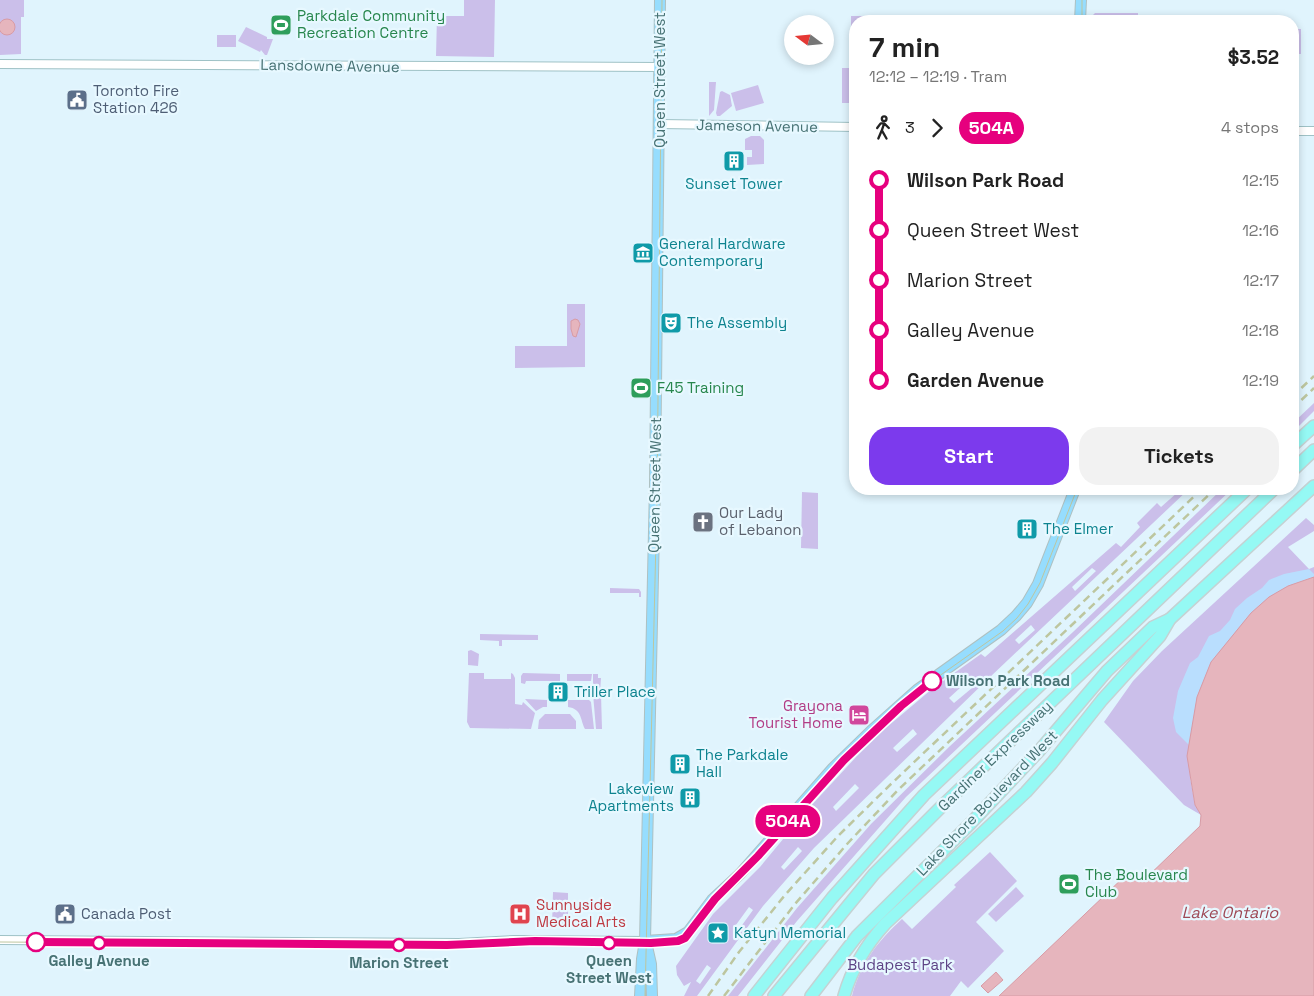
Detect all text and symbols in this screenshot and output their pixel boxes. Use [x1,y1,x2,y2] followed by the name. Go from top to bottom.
[297,6,445,42] place label: Parkdale Community Recreation Centre
[650,12,669,148] street label: Queen Street West
[269,13,293,37] sports icon: Parkdale Community Recreation Centre
[784,15,834,65] north arrow
[784,15,834,65] map controls
[869,29,940,65] text: 7 min
[1228,45,1279,70] text: $3.52
[260,55,400,76] street label: Lansdowne Avenue
[869,66,1007,87] text: 12:12 – 12:19 · Tram
[93,81,179,117] place label: Toronto Fire Station 426
[65,88,89,112] public building icon: Toronto Fire Station 426
[869,114,897,142] icon: walk
[923,114,951,142] icon: forward
[696,115,818,136] street label: Jameson Avenue
[969,116,1014,139] text: 504A
[905,117,915,138] text: 3
[1221,117,1279,138] text: 4 stops
[722,149,746,173] building icon: Sunset Tower
[907,168,1064,193] text: Wilson Park Road
[1242,170,1279,191] text: 12:15
[685,174,783,193] place label: Sunset Tower
[907,218,1079,243] text: Queen Street West
[1242,220,1279,241] text: 12:16
[659,234,786,270] place label: General Hardware Contemporary
[631,241,655,265] museum icon: General Hardware Contemporary
[907,268,1033,293] text: Marion Street
[1243,270,1279,291] text: 12:17
[659,311,683,335] theatre icon: The Assembly
[687,313,787,332] place label: The Assembly
[907,318,1034,343] text: Galley Avenue
[1242,320,1279,341] text: 12:18
[907,368,1044,393] text: Garden Avenue
[1242,370,1279,391] text: 12:19
[629,376,653,400] sports icon: F45 Training
[657,378,744,397] place label: F45 Training
[644,417,665,553] street label: Queen Street West
[869,427,1069,485] button: Start
[1079,427,1279,485] button: Tickets
[719,503,801,539] place label: Our Lady of Lebanon
[691,510,715,534] church icon: Our Lady of Lebanon
[1015,517,1039,541] building icon: The Elmer
[1043,519,1114,538] place label: The Elmer
[922,671,942,691] marker: Wilson Park Road
[946,671,1070,690] place label: Wilson Park Road
[546,680,570,704] building icon: Triller Place
[574,682,656,701] place label: Triller Place
[749,696,843,732] place label: Grayona Tourist Home
[934,696,1056,815] street label: Gardiner Expressway
[847,703,871,727] hotel icon: Grayona Tourist Home
[912,726,1061,879] street label: Lake Shore Boulevard West
[696,745,789,781] place label: The Parkdale Hall
[668,752,692,776] building icon: The Parkdale Hall
[588,779,674,815] place label: Lakeview Apartments
[678,786,702,810] building icon: Lakeview Apartments
[753,805,823,837] line badge: 504A
[765,809,811,832] text: 504A
[1085,865,1188,901] place label: The Boulevard Club
[1057,872,1081,896] sports icon: The Boulevard Club
[536,895,626,931] place label: Sunnyside Medical Arts
[53,902,77,926] public building icon: Canada Post
[508,902,532,926] hospital icon: Sunnyside Medical Arts
[1182,902,1279,923] water label: Lake Ontario
[81,904,172,923] place label: Canada Post
[706,921,730,945] place icon: Katyn Memorial
[734,923,846,942] place label: Katyn Memorial
[26,932,46,952] unlabelled marker
[92,936,106,950] marker: Galley Avenue
[602,936,616,950] marker: Queen Street West
[392,938,406,952] marker: Marion Street
[48,951,150,970] place label: Galley Avenue
[566,951,652,987] place label: Queen Street West
[349,953,449,972] place label: Marion Street
[847,955,953,974] park label: Budapest Park

